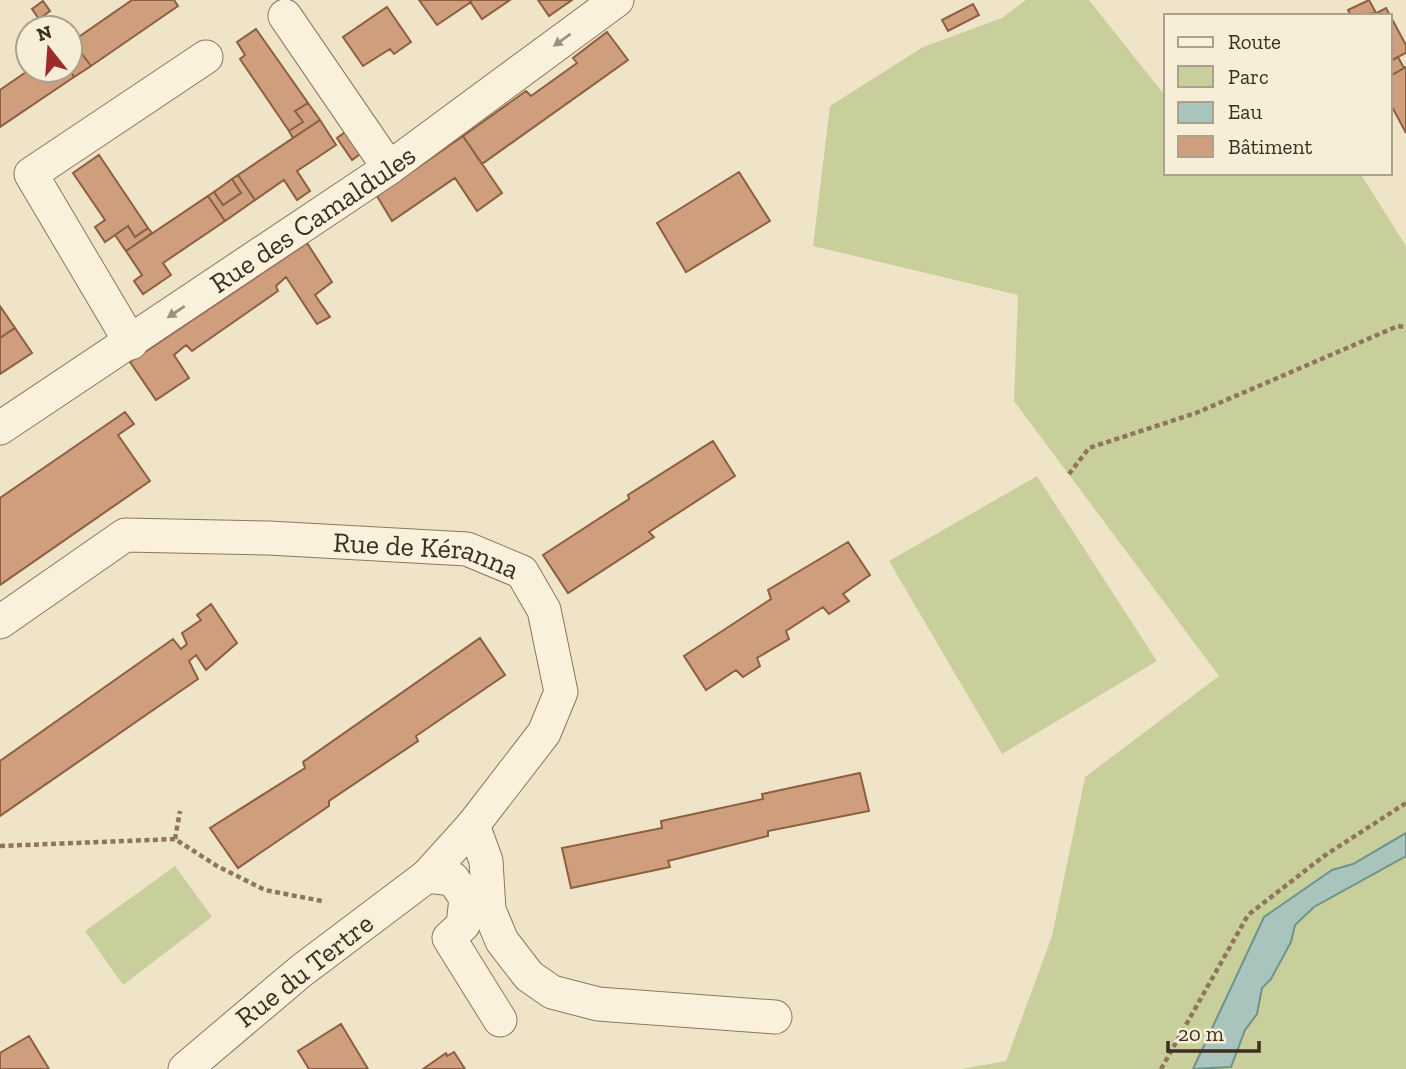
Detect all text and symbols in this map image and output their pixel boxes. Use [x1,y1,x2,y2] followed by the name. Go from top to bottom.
[14,14,84,84] north arrow
[1164,14,1392,175] legend
[34,20,54,46] text: N
[1228,29,1281,54] text: Route
[553,33,571,47] one-way arrow
[1228,64,1269,89] text: Parc
[1228,99,1262,124] text: Eau
[1228,134,1313,159] text: Bâtiment
[204,138,422,300] street label: Rue des Camaldules
[166,305,185,318] one-way arrow
[332,526,524,586] street label: Rue de Kéranna
[229,907,380,1034] street label: Rue du Tertre
[1168,1010,1259,1054] scale bar
[1178,1021,1224,1046] text: 20 m

